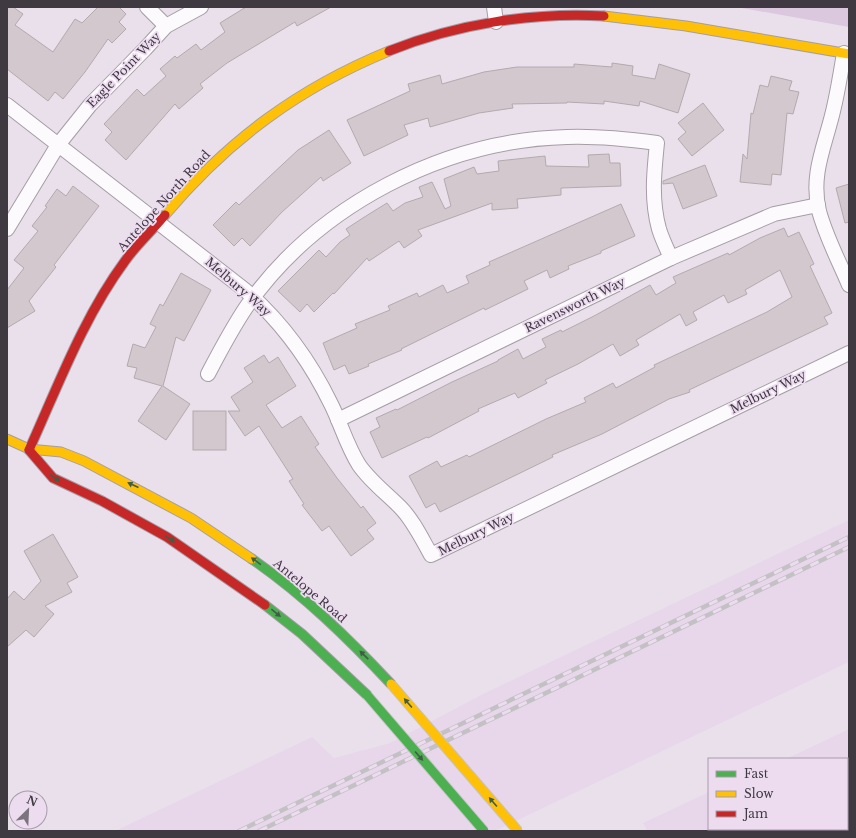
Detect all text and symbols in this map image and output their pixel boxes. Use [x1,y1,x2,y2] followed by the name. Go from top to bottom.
[84,28,164,111] street label: Eagle Point Way
[113,147,213,255] street label: Antelope North Road
[202,254,275,320] street label: Melbury Way
[522,274,628,335] street label: Ravensworth Way
[727,367,808,416] street label: Melbury Way
[50,474,61,482] one-way arrow
[128,482,139,488] one-way arrow
[435,509,516,558] street label: Melbury Way
[165,535,175,543] one-way arrow
[270,555,350,626] street label: Antelope Road
[250,557,261,565] one-way arrow
[271,609,282,618] one-way arrow
[359,650,369,660] one-way arrow
[403,698,412,708] one-way arrow
[415,751,424,761] one-way arrow
[708,758,848,830] legend
[744,766,769,781] text: Fast
[744,786,774,801] text: Slow
[8,790,48,830] north arrow
[24,792,40,810] text: N
[488,796,497,807] one-way arrow
[742,806,768,821] text: Jam

